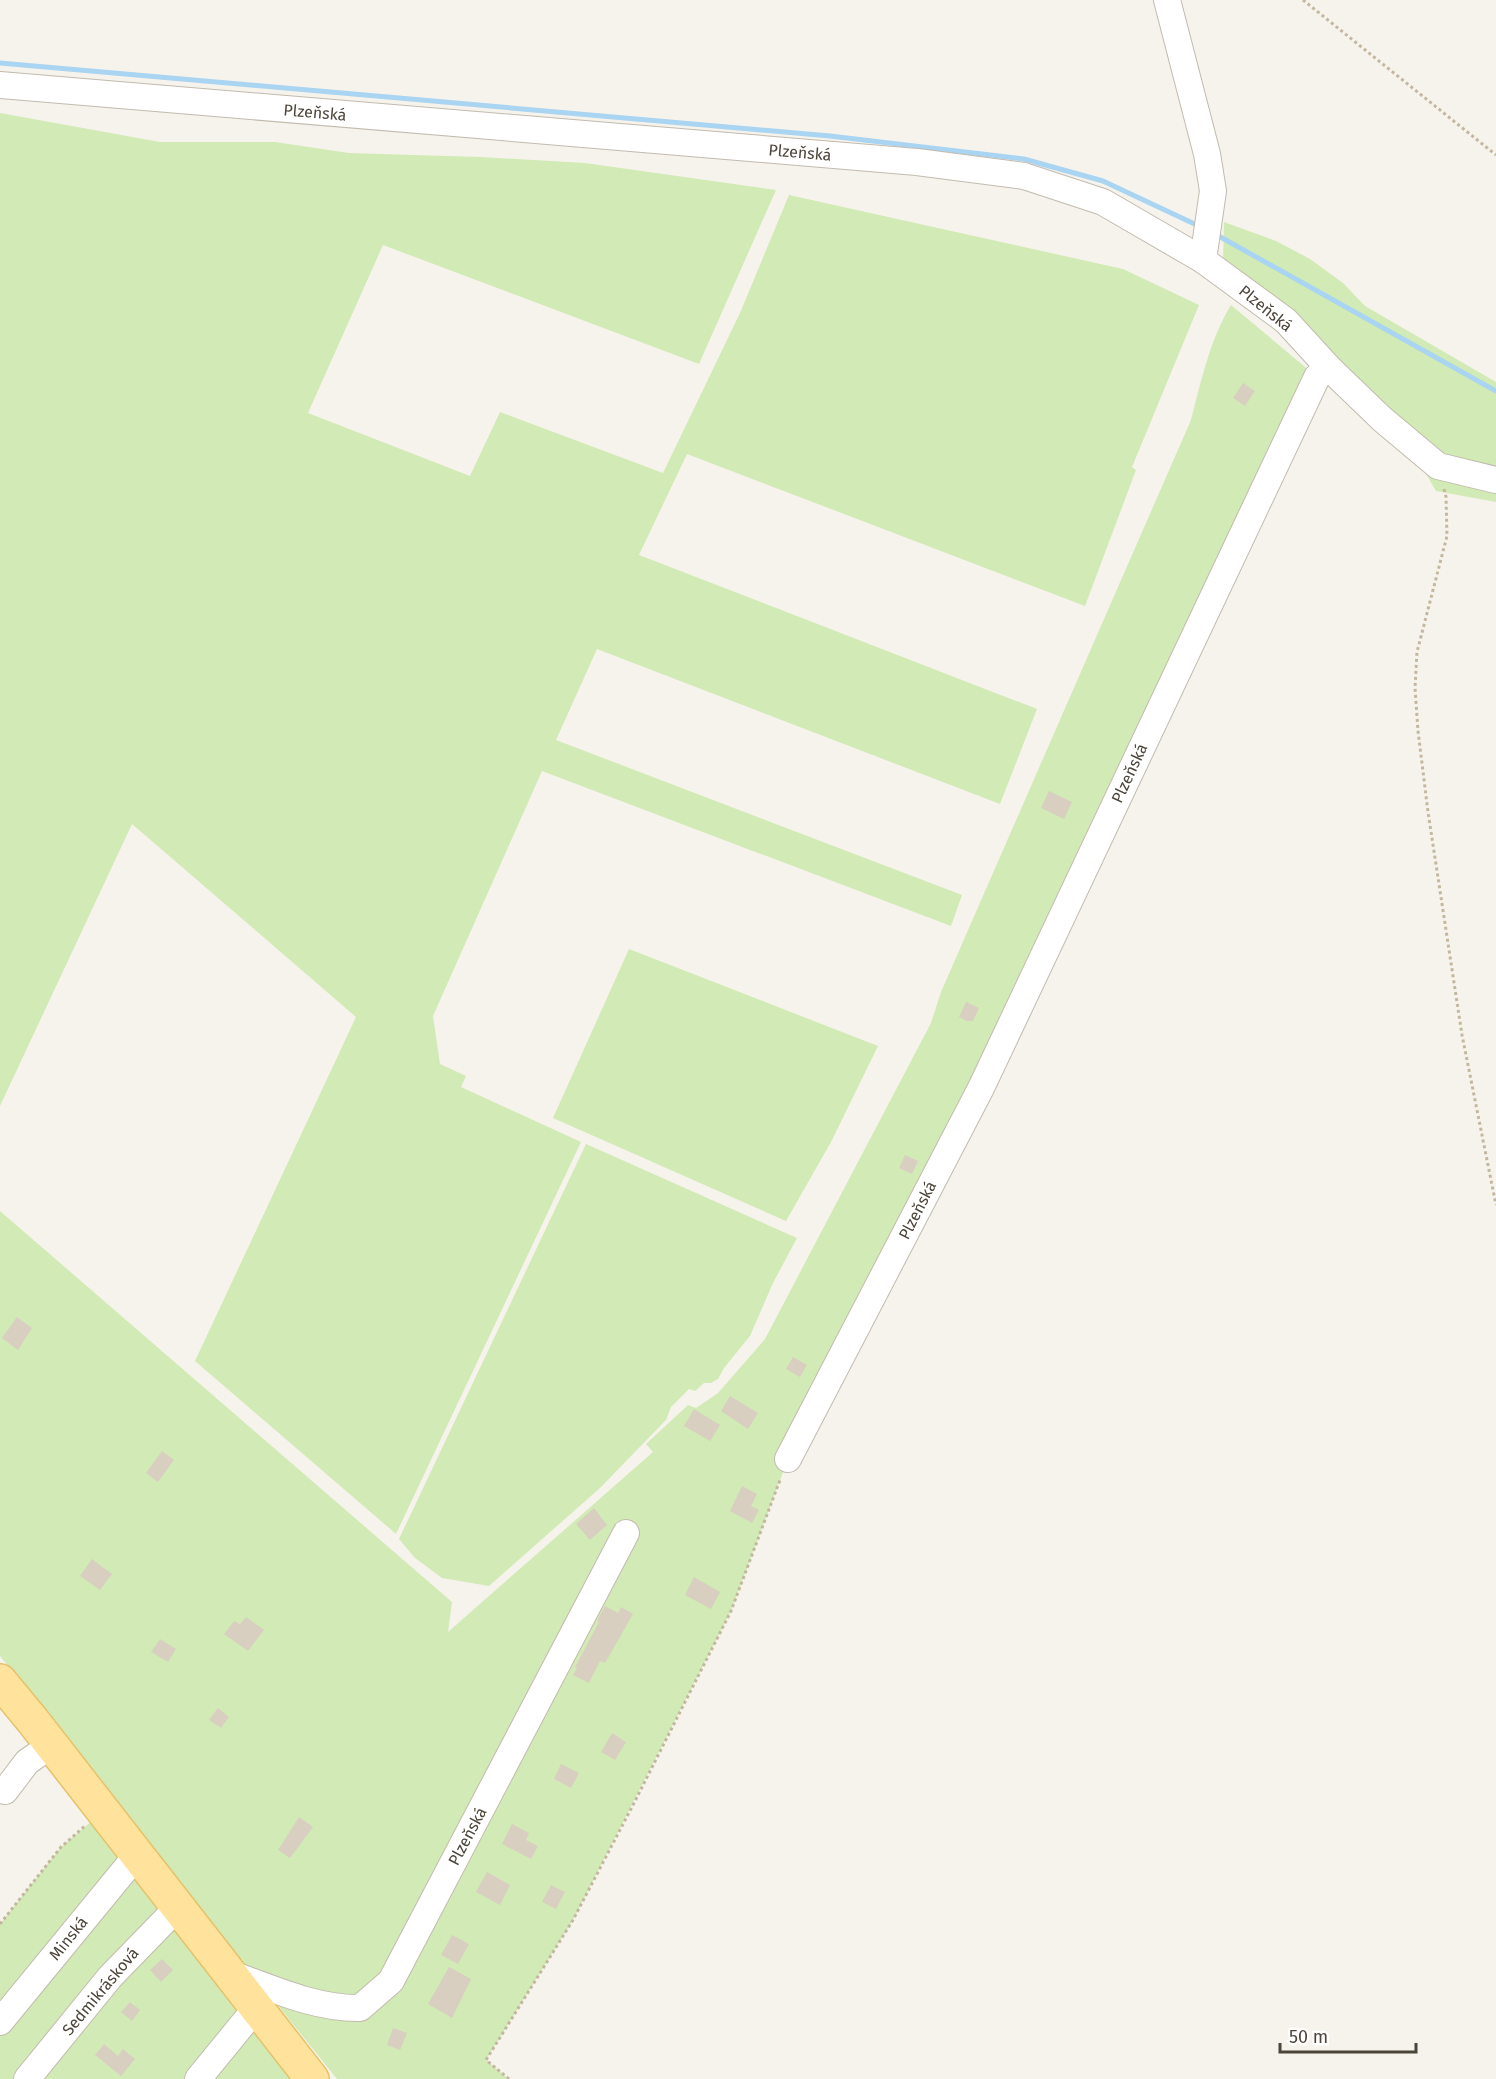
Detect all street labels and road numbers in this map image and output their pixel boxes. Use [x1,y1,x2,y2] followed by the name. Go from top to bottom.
[283,100,347,125] street label: Plzeňská
[768,140,832,165] street label: Plzeňská
[1235,281,1296,336] street label: Plzeňská
[1108,741,1151,806] street label: Plzeňská
[895,1178,940,1243] street label: Plzeňská
[444,1804,491,1869] street label: Plzeňská
[45,1913,92,1964] street label: Minská
[58,1944,143,2039] street label: Sedmikrásková

